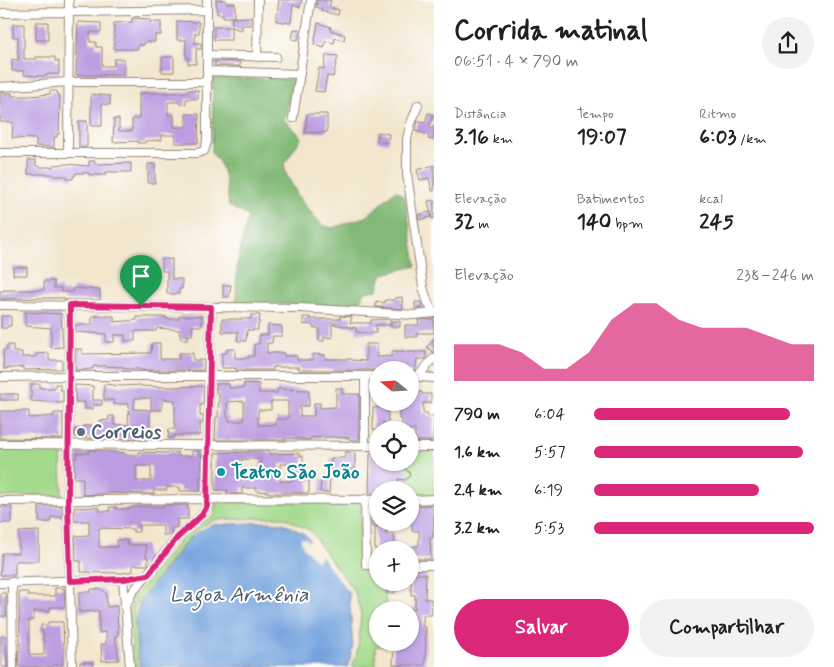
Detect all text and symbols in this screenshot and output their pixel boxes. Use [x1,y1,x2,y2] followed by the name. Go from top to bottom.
[454,13,648,50] text: Corrida matinal
[762,17,814,69] button: share
[454,51,579,72] text: 06:51 · 4 × 790 m
[454,105,507,123] text: Distância
[577,105,614,123] text: Tempo
[699,105,736,123] text: Ritmo
[454,123,489,151] text: 3.16
[577,123,626,151] text: 19:07
[699,123,736,151] text: 6:03
[489,130,513,148] text: km
[736,130,767,148] text: /km
[454,190,506,208] text: Elevação
[577,190,645,208] text: Batimentos
[699,190,723,208] text: kcal
[454,208,475,236] text: 32
[577,208,611,236] text: 140
[699,208,734,236] text: 245
[475,215,490,233] text: m
[611,215,643,233] text: bpm
[120,255,162,306] pin
[127,262,155,290] icon: arrive
[454,265,514,286] text: Elevação
[736,265,814,286] text: 238–246 m
[369,361,419,411] north arrow
[369,361,419,651] map controls
[454,404,500,425] text: 790 m
[534,404,565,425] text: 6:04
[91,419,161,446] place label: Correios
[369,421,419,471] button: locate
[75,426,87,438] marker: Correios
[454,442,500,463] text: 1.6 km
[534,442,566,463] text: 5:57
[231,459,360,486] place label: Teatro São João
[215,466,227,478] marker: Teatro São João
[454,480,502,501] text: 2.4 km
[534,480,563,501] text: 6:19
[369,481,419,531] button: layers
[454,518,500,539] text: 3.2 km
[534,518,564,539] text: 5:53
[369,541,419,591] button: +
[170,581,308,611] water label: Lagoa Armênia
[454,599,629,657] button: Salvar
[639,599,814,657] button: Compartilhar
[369,601,419,651] button: −

